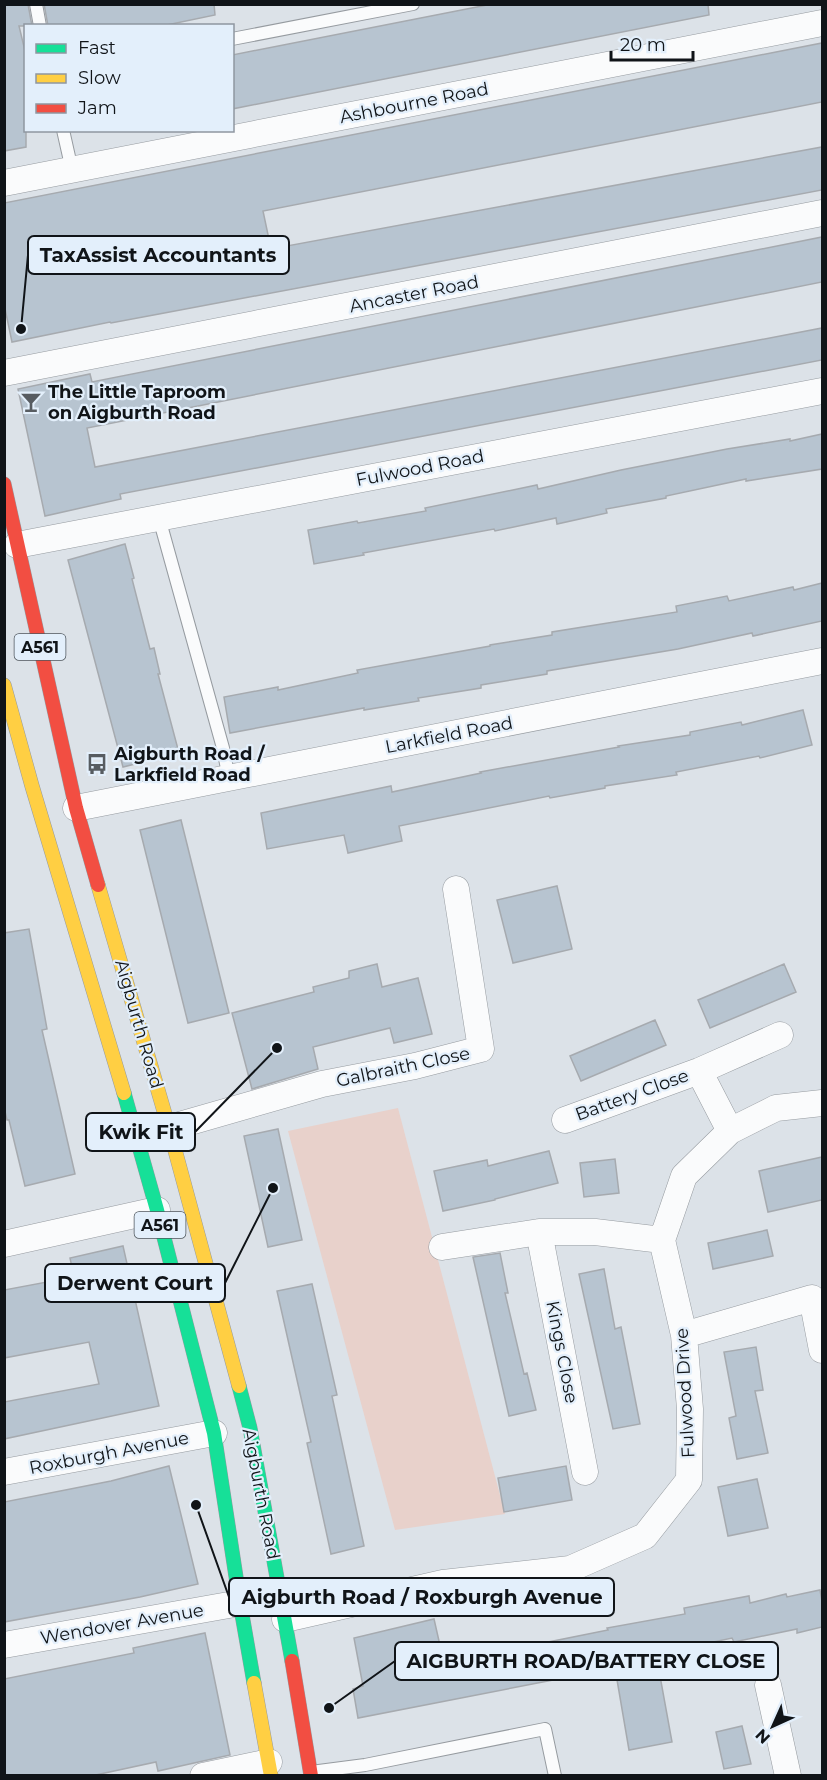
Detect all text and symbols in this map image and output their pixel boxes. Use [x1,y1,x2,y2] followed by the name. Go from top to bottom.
[24,24,234,132] legend
[611,24,694,62] scale bar
[620,34,666,56] text: 20 m
[78,37,116,59] text: Fast
[78,67,121,89] text: Slow
[338,78,490,128] street label: Ashbourne Road
[77,97,117,119] text: Jam
[28,236,289,274] callout: TaxAssist Accountants
[40,243,277,267] text: TaxAssist Accountants
[347,271,481,317] street label: Ancaster Road
[48,381,226,424] place label: The Little Taproom on Aigburth Road
[19,390,43,414] bar icon: The Little Taproom on Aigburth Road
[354,445,486,491] street label: Fulwood Road
[15,634,66,660] road number: A561
[383,712,515,758] street label: Larkfield Road
[113,743,266,786] place label: Aigburth Road / Larkfield Road
[85,752,109,776] bus stop icon: Aigburth Road / Larkfield Road
[110,957,168,1091] street label: Aigburth Road
[334,1042,472,1092] street label: Galbraith Close
[572,1064,692,1126] street label: Battery Close
[86,1113,195,1151] callout: Kwik Fit
[98,1120,184,1144] text: Kwik Fit
[134,1212,186,1238] road number: A561
[45,1264,225,1302] callout: Derwent Court
[57,1271,213,1295] text: Derwent Court
[541,1299,583,1405] street label: Kings Close
[671,1327,699,1459] street label: Fulwood Drive
[27,1427,191,1479] street label: Roxburgh Avenue
[238,1427,284,1561] street label: Aigburth Road
[229,1578,614,1616] callout: Aigburth Road / Roxburgh Avenue
[240,1585,603,1609] text: Aigburth Road / Roxburgh Avenue
[39,1599,206,1649] street label: Wendover Avenue
[395,1642,778,1680] callout: AIGBURTH ROAD/BATTERY CLOSE
[405,1649,766,1673] text: AIGBURTH ROAD/BATTERY CLOSE
[743,1696,803,1756] north arrow
[751,1725,774,1748] text: N

